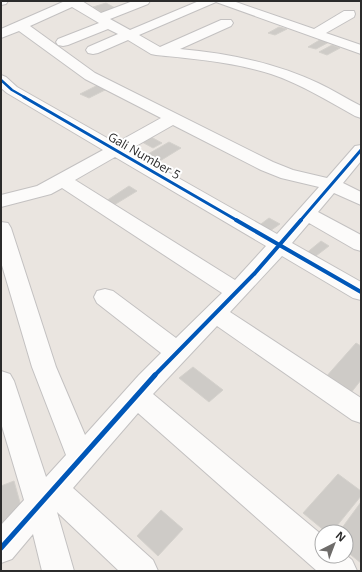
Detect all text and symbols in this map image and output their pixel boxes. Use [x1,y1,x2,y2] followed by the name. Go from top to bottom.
[105,128,184,183] street label: Gali Number 5
[314,524,354,564] north arrow
[333,528,349,545] text: N

